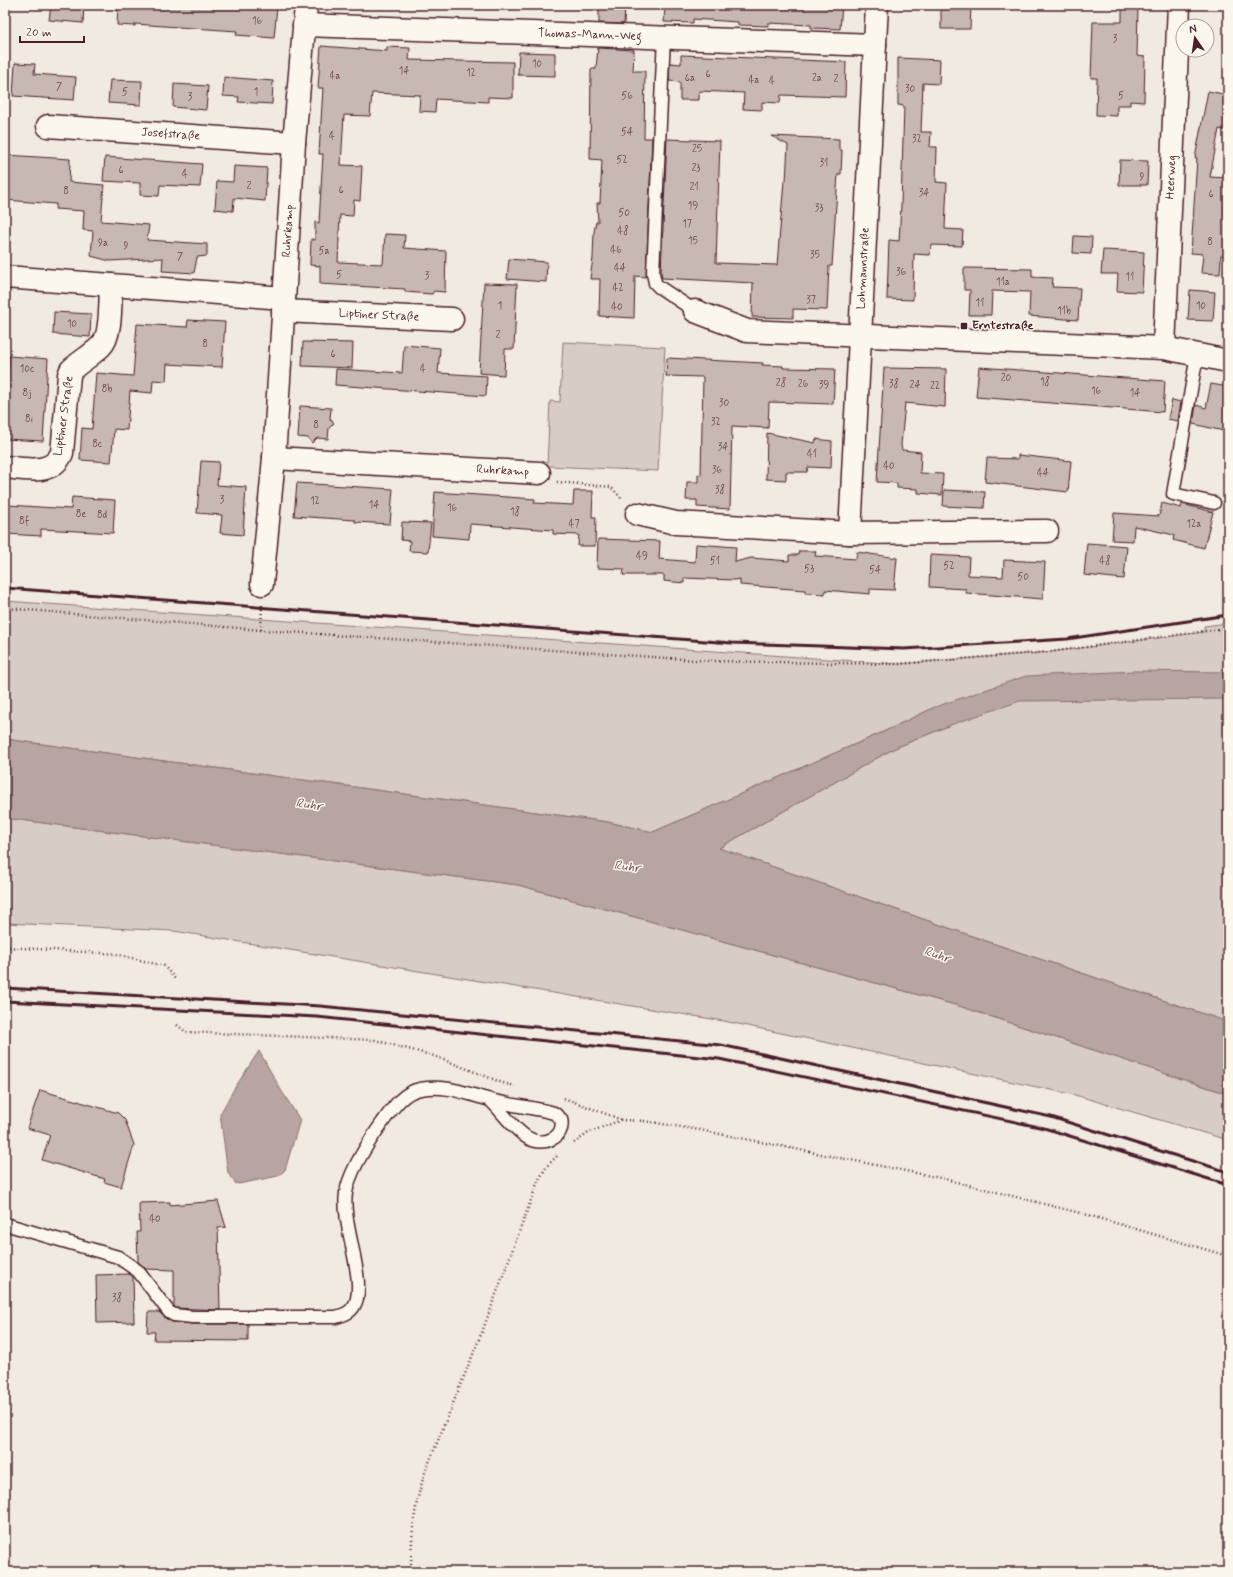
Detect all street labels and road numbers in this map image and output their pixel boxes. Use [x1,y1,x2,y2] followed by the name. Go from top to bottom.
[538,25,642,46] street label: Thomas-Mann-Weg
[141,124,201,144] street label: Josefstraße
[1163,155,1180,200] street label: Heerweg
[279,204,298,258] street label: Ruhrkamp
[853,227,874,310] street label: Lohmannstraße
[338,306,420,325] street label: Liptiner Straße
[50,375,78,457] street label: Liptiner Straße
[476,461,530,480] street label: Ruhrkamp

